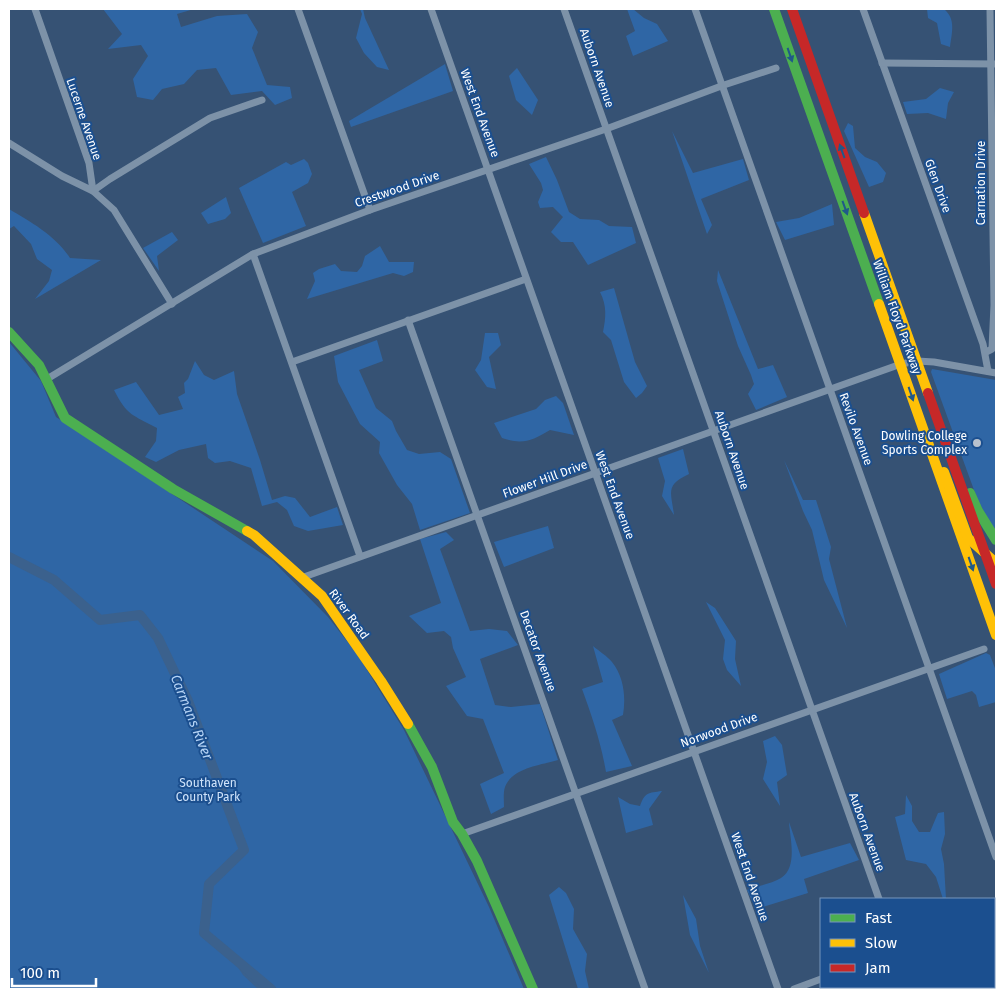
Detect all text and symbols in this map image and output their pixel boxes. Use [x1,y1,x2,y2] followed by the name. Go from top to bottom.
[577,27,617,109] street label: Auborn Avenue
[787,47,795,62] one-way arrow
[458,67,502,159] street label: West End Avenue
[63,76,105,162] street label: Lucerne Avenue
[974,141,988,225] street label: Carnation Drive
[838,143,846,158] one-way arrow
[922,157,954,215] street label: Glen Drive
[353,168,441,210] street label: Crestwood Drive
[841,201,849,216] one-way arrow
[870,258,924,376] street label: William Floyd Parkway
[907,387,915,402] one-way arrow
[836,391,876,467] street label: Revilo Avenue
[712,409,752,491] street label: Auborn Avenue
[881,429,967,457] place label: Dowling College Sports Complex
[971,437,983,449] marker: Dowling College Sports Complex
[593,449,637,541] street label: West End Avenue
[501,457,589,501] street label: Flower Hill Drive
[968,556,975,571] one-way arrow
[326,586,372,642] street label: River Road
[517,609,559,693] street label: Decator Avenue
[167,672,217,763] water label: Carmans River
[679,710,759,750] street label: Norwood Drive
[176,776,241,804] park label: Southaven County Park
[846,791,888,873] street label: Auborn Avenue
[728,831,772,923] street label: West End Avenue
[820,898,995,988] legend
[865,909,892,927] text: Fast
[865,934,897,952] text: Slow
[12,956,96,988] scale bar
[865,959,891,977] text: Jam
[20,964,60,982] text: 100 m

